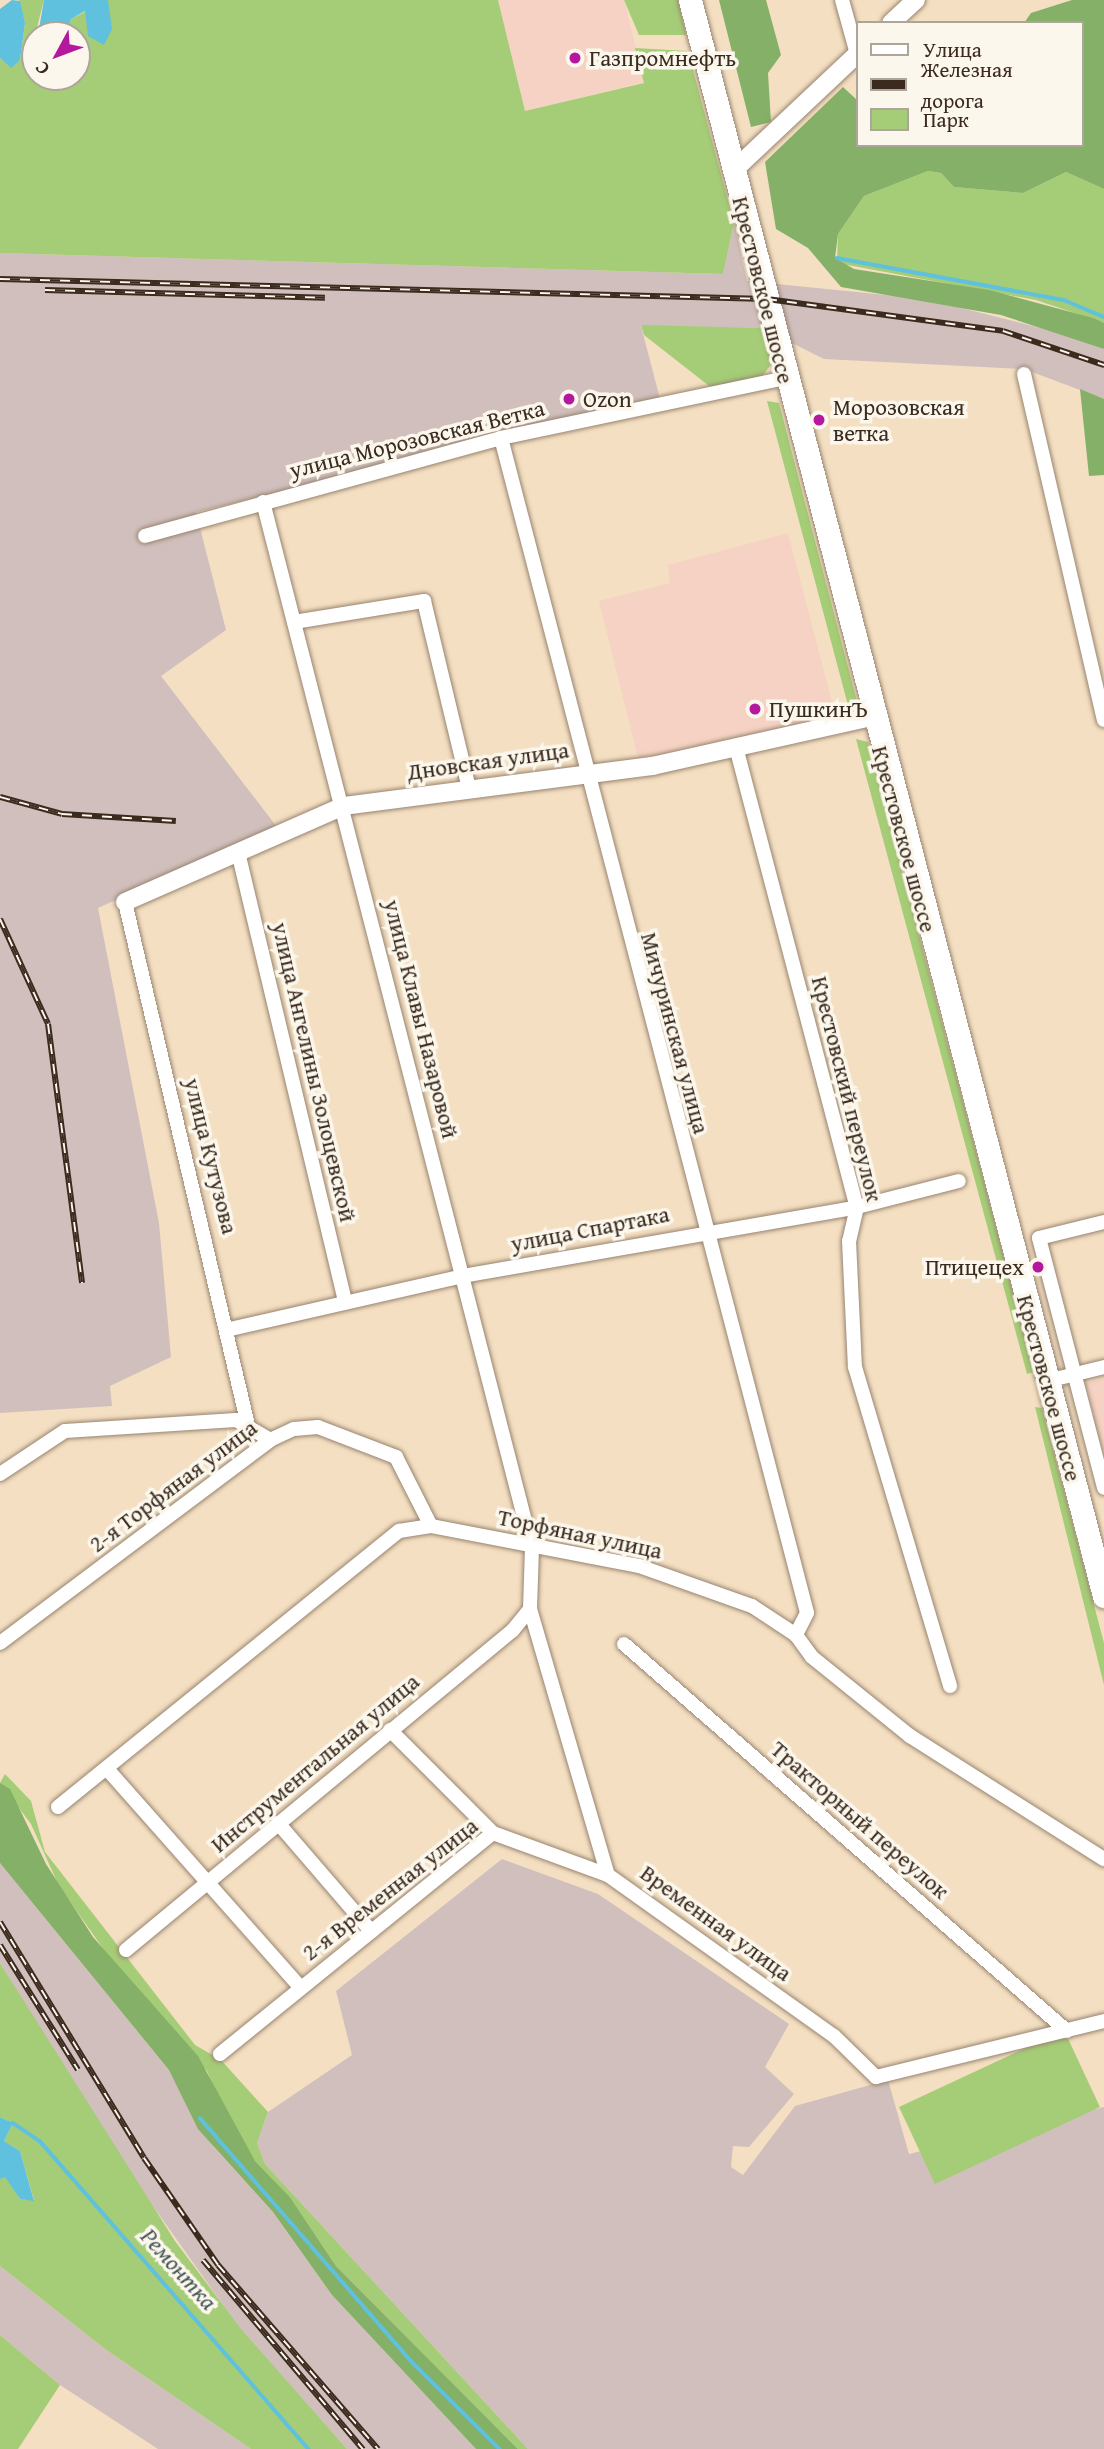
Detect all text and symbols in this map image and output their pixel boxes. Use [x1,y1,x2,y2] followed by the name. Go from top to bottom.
[21,21,91,91] north arrow
[856,21,1083,147] legend
[923,34,982,65] text: Улица
[589,44,736,72] place label: Газпромнефть
[567,50,583,66] marker: Газпромнефть
[921,54,1013,116] text: Железная дорога
[28,55,56,82] text: С
[923,104,969,135] text: Парк
[726,194,800,386] street label: Крестовское шоссе
[583,385,632,413] place label: Ozon
[561,391,577,407] marker: Ozon
[833,393,965,447] place label: Морозовская ветка
[287,394,547,484] street label: улица Морозовская Ветка
[811,412,827,428] marker: Морозовская ветка
[769,695,868,723] place label: ПушкинЪ
[747,701,763,717] marker: ПушкинЪ
[405,736,571,786] street label: Дновская улица
[866,743,942,935] street label: Крестовское шоссе
[378,897,464,1141] street label: улица Клавы Назаровой
[266,920,362,1224] street label: улица Ангелины Золоцевской
[635,929,715,1137] street label: Мичуринская улица
[806,973,888,1205] street label: Крестовский переулок
[178,1075,244,1237] street label: улица Кутузова
[508,1200,672,1258] street label: улица Спартака
[925,1253,1024,1281] place label: Птицецех
[1030,1259,1046,1275] marker: Птицецех
[1011,1292,1087,1484] street label: Крестовское шоссе
[84,1414,262,1558] street label: 2-я Торфяная улица
[495,1503,665,1565] street label: Торфяная улица
[205,1668,425,1858] street label: Инструментальная улица
[765,1735,955,1905] street label: Тракторный переулок
[297,1812,483,1966] street label: 2-я Временная улица
[635,1859,797,1987] street label: Временная улица
[135,2222,223,2316] water label: Ремонтка

